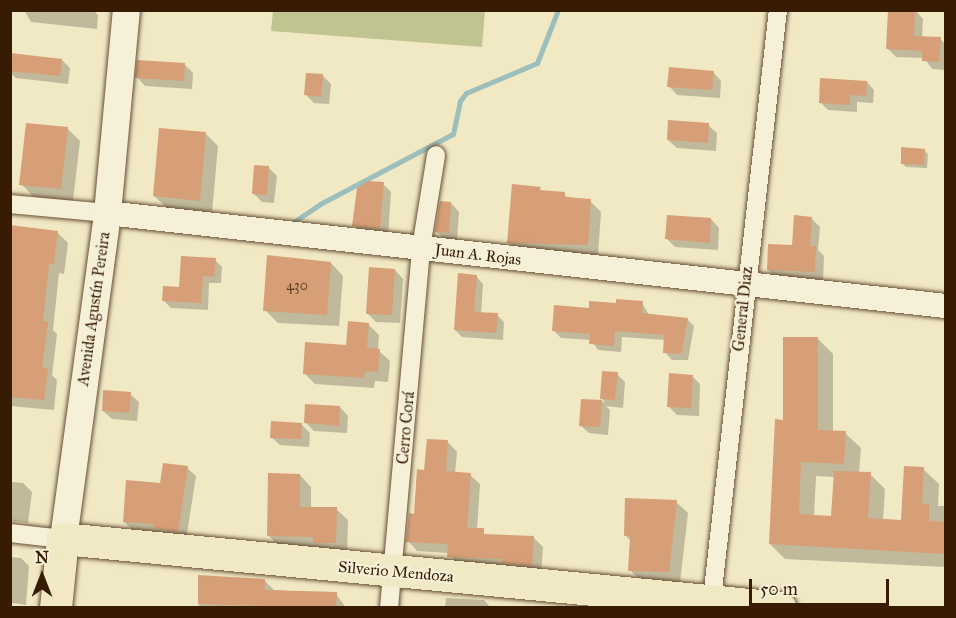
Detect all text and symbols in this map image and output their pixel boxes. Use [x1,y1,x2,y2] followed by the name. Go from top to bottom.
[74,231,114,387] street label: Avenida Agustín Pereira
[434,240,522,270] street label: Juan A. Rojas
[729,266,757,352] street label: General Diaz
[286,278,308,294] house number: 430
[393,391,419,465] street label: Cerro Corá
[12,546,72,606] north arrow
[35,548,49,567] text: N
[337,557,455,587] street label: Silverio Mendoza
[752,567,892,605] scale bar
[760,578,798,600] text: 50 m

